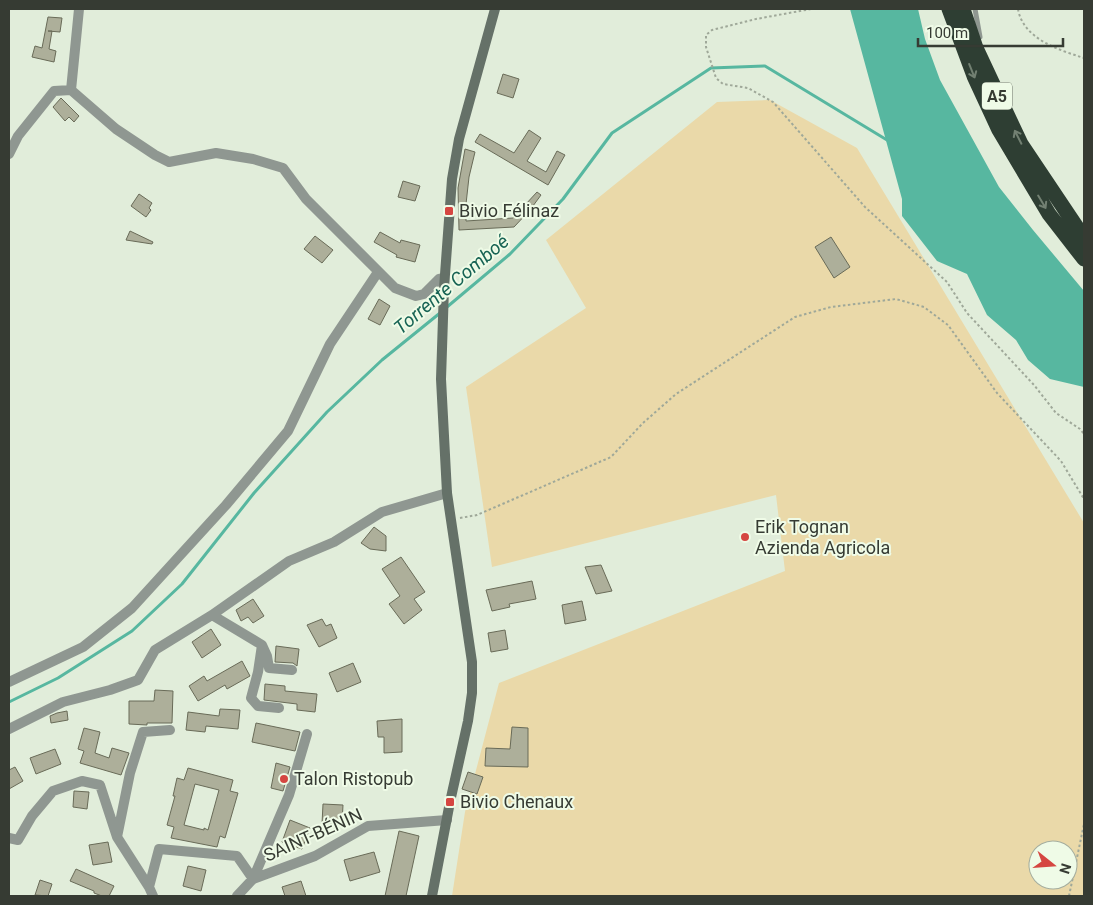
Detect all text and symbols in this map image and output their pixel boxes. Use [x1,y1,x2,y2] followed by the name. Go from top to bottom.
[918,15,1063,47] scale bar
[926,24,968,42] text: 100 m
[968,63,977,78] one-way arrow
[982,82,1012,110] road number: A5
[1012,130,1022,145] one-way arrow
[1037,194,1047,208] one-way arrow
[459,200,559,221] place label: Bivio Félinaz
[443,205,455,217] marker: Bivio Félinaz
[389,230,514,339] water label: Torrente Comboé
[755,516,890,558] place label: Erik Tognan Azienda Agricola
[739,531,751,543] marker: Erik Tognan Azienda Agricola
[294,768,413,789] place label: Talon Ristopub
[278,773,290,785] marker: Talon Ristopub
[460,791,573,812] place label: Bivio Chenaux
[444,796,456,808] marker: Bivio Chenaux
[260,803,365,866] street label: SAINT-BÉNIN
[1028,840,1078,890] north arrow
[1056,862,1075,876] text: N

